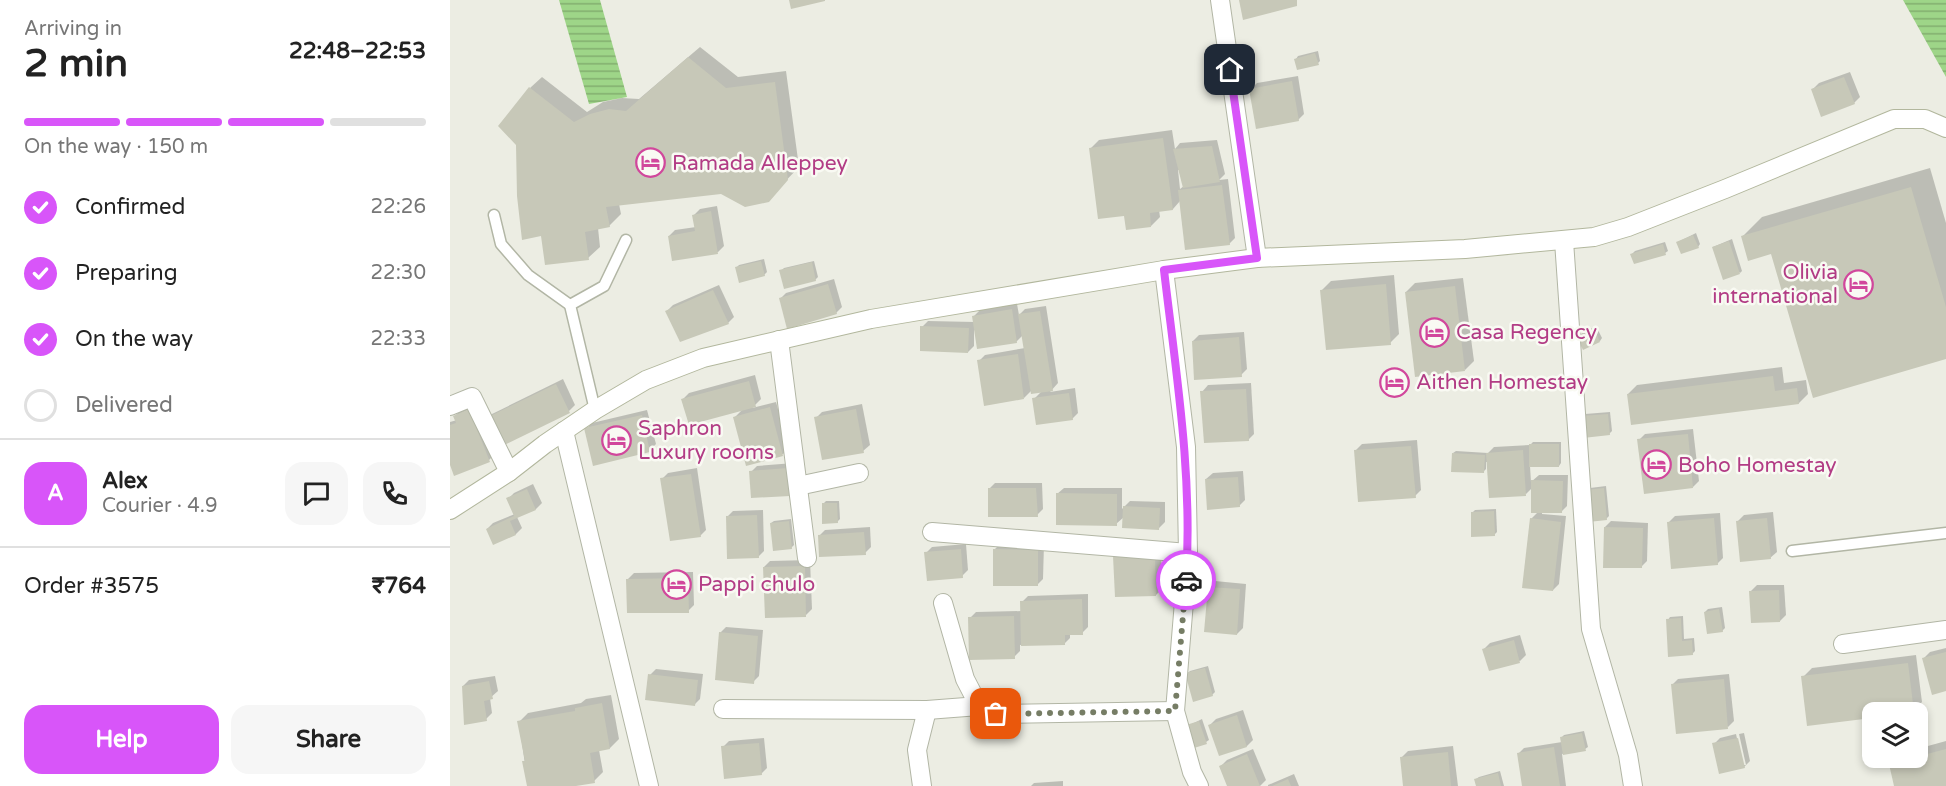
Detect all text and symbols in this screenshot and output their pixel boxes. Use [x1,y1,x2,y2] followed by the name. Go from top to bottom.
[24,17,122,41] text: Arriving in
[289,38,426,64] text: 22:48–22:53
[24,40,128,87] text: 2 min
[1204,44,1255,95] pin
[1213,53,1246,86] icon: home
[24,135,208,159] text: On the way · 150 m
[635,147,667,179] hotel icon: Ramada Alleppey
[672,151,848,176] place label: Ramada Alleppey
[24,191,57,224] icon: check
[75,194,185,220] text: Confirmed
[371,195,426,219] text: 22:26
[24,257,57,290] icon: check
[75,260,178,286] text: Preparing
[1712,260,1838,309] place label: Olivia international
[371,261,426,285] text: 22:30
[1843,268,1875,300] hotel icon: Olivia international
[1419,316,1451,348] hotel icon: Casa Regency
[1456,320,1597,345] place label: Casa Regency
[24,323,57,356] icon: check
[75,326,193,352] text: On the way
[371,327,426,351] text: 22:33
[1379,366,1411,398] hotel icon: Aithen Homestay
[1416,370,1588,395] place label: Aithen Homestay
[75,392,173,418] text: Delivered
[638,416,774,465] place label: Saphron Luxury rooms
[601,424,633,456] hotel icon: Saphron Luxury rooms
[1641,449,1673,481] hotel icon: Boho Homestay
[1678,453,1837,478] place label: Boho Homestay
[285,462,348,525] button: chat
[363,462,426,525] button: phone
[102,468,148,494] text: Alex
[47,480,64,506] text: A
[102,494,217,518] text: Courier · 4.9
[1156,550,1216,610] courier
[1170,564,1203,597] icon: car
[661,568,693,600] hotel icon: Pappi chulo
[698,572,815,597] place label: Pappi chulo
[24,573,159,599] text: Order #3575
[372,573,426,599] text: ₹764
[970,688,1021,739] pin
[979,697,1012,730] icon: bag
[1862,702,1928,768] map controls
[1862,702,1928,768] button: layers
[24,705,219,774] button: Help
[231,705,426,774] button: Share

